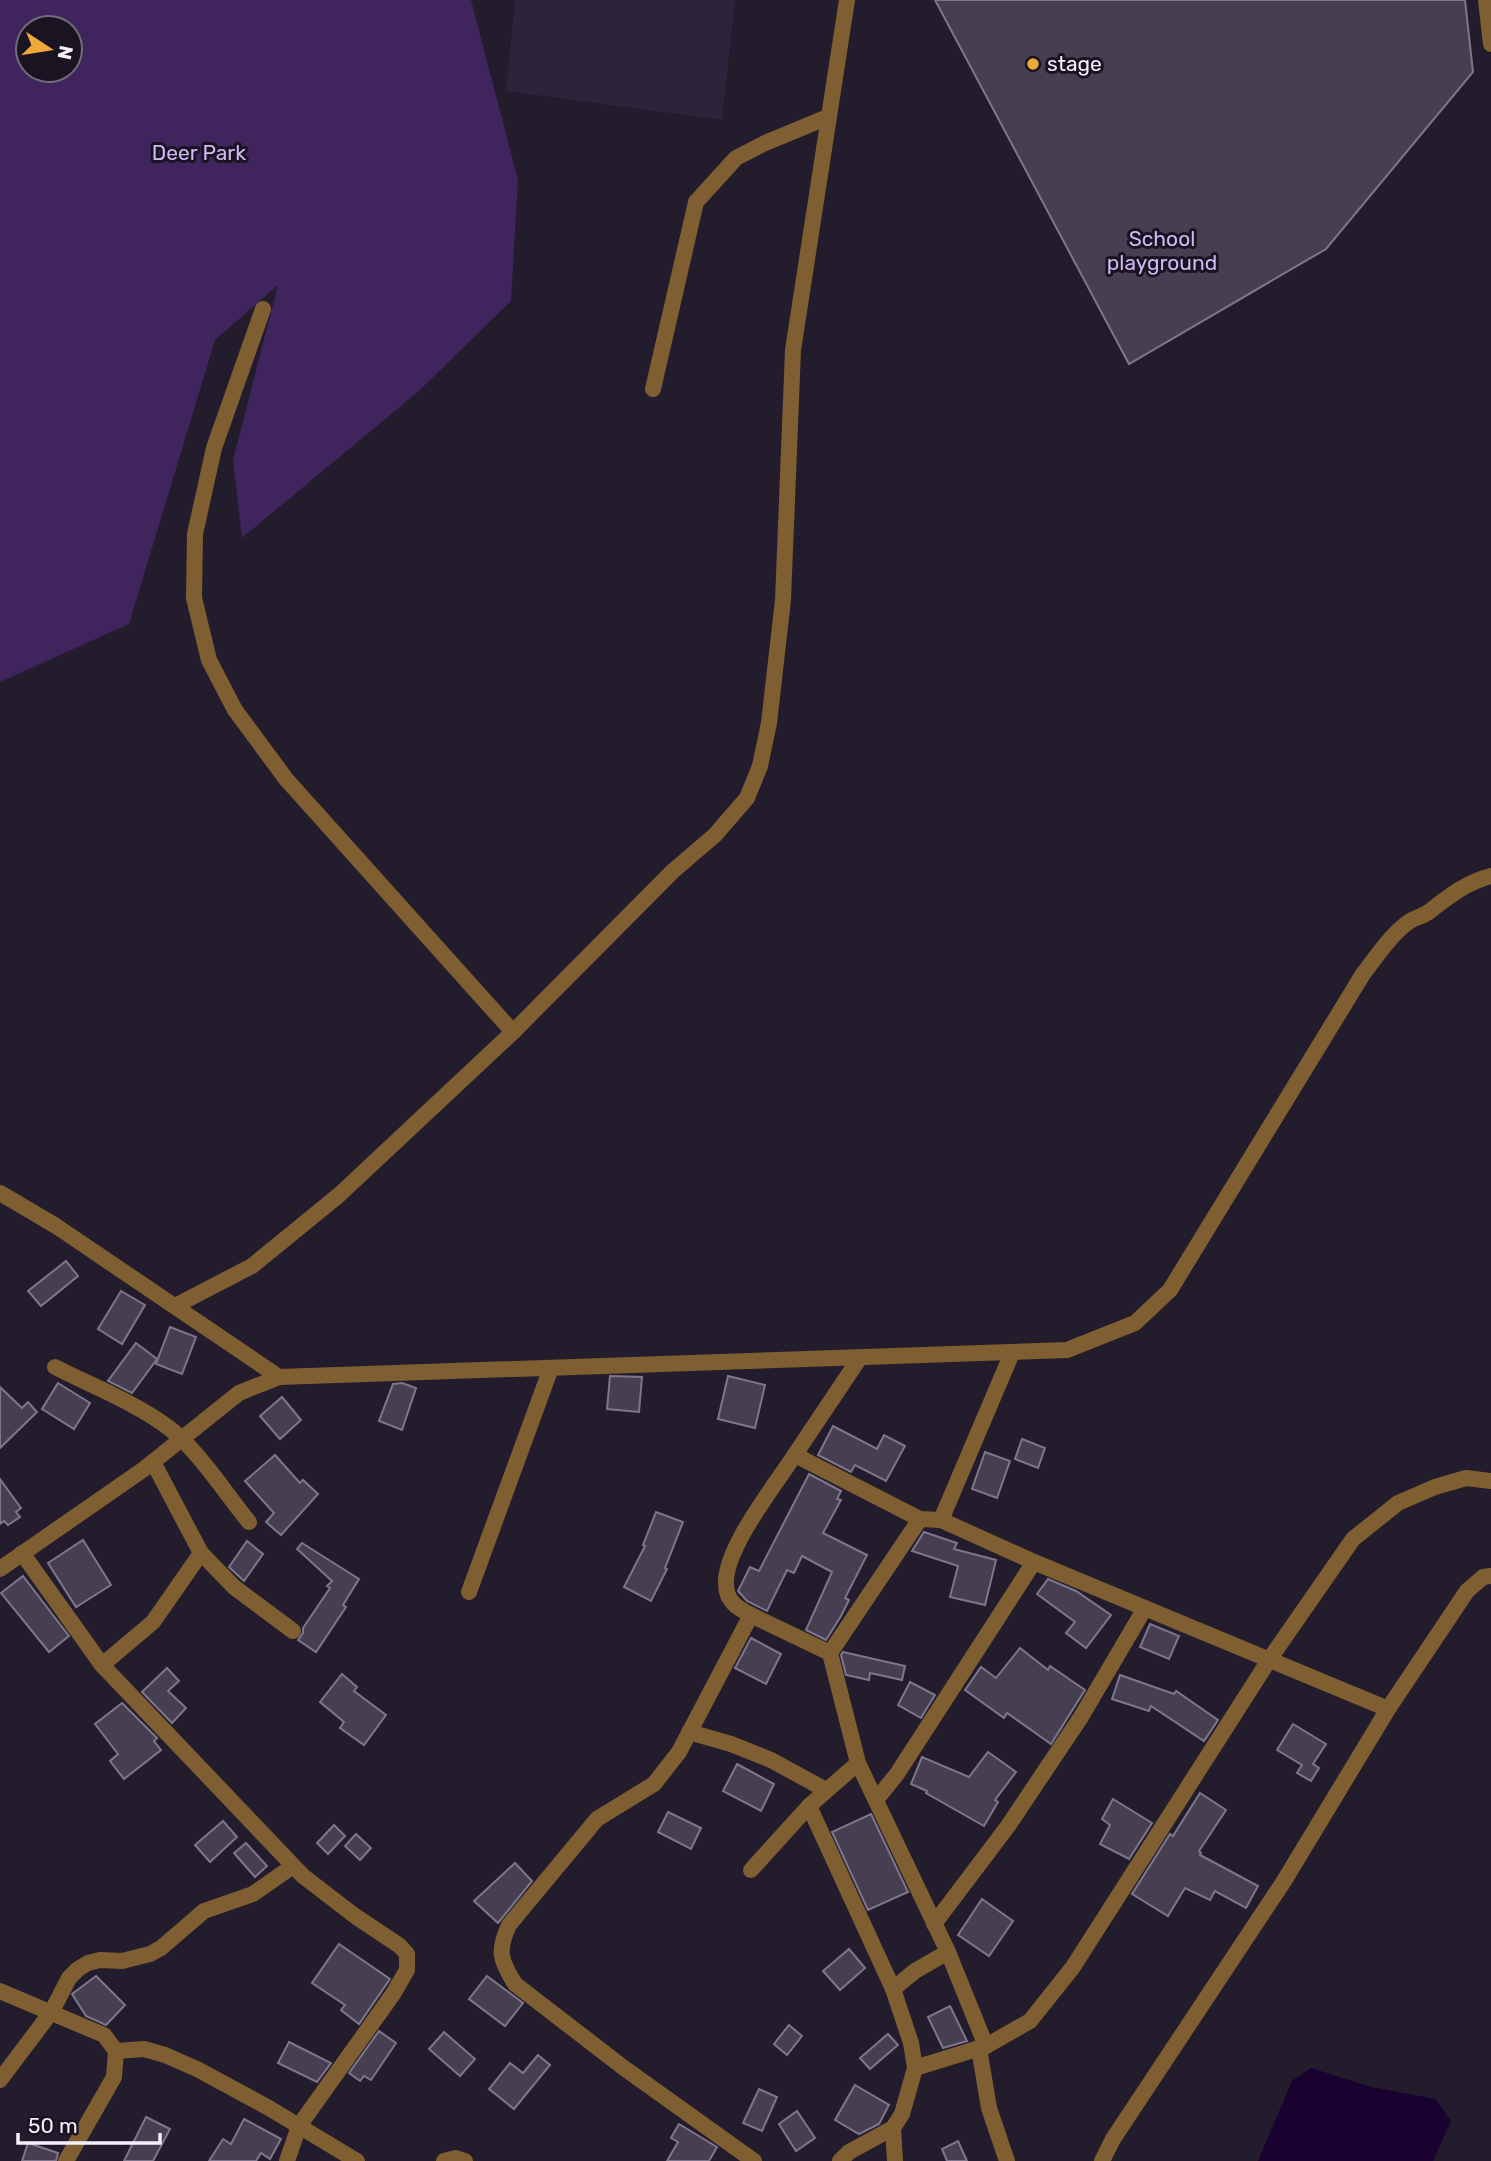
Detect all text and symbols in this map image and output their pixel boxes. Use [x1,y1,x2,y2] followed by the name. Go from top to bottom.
[14,14,84,84] north arrow
[52,43,78,62] text: N
[1047,51,1102,76] place label: stage
[1025,56,1041,72] marker: stage
[152,140,246,165] park label: Deer Park
[1107,226,1217,275] park label: School playground
[18,2102,159,2146] scale bar
[28,2113,78,2138] text: 50 m

